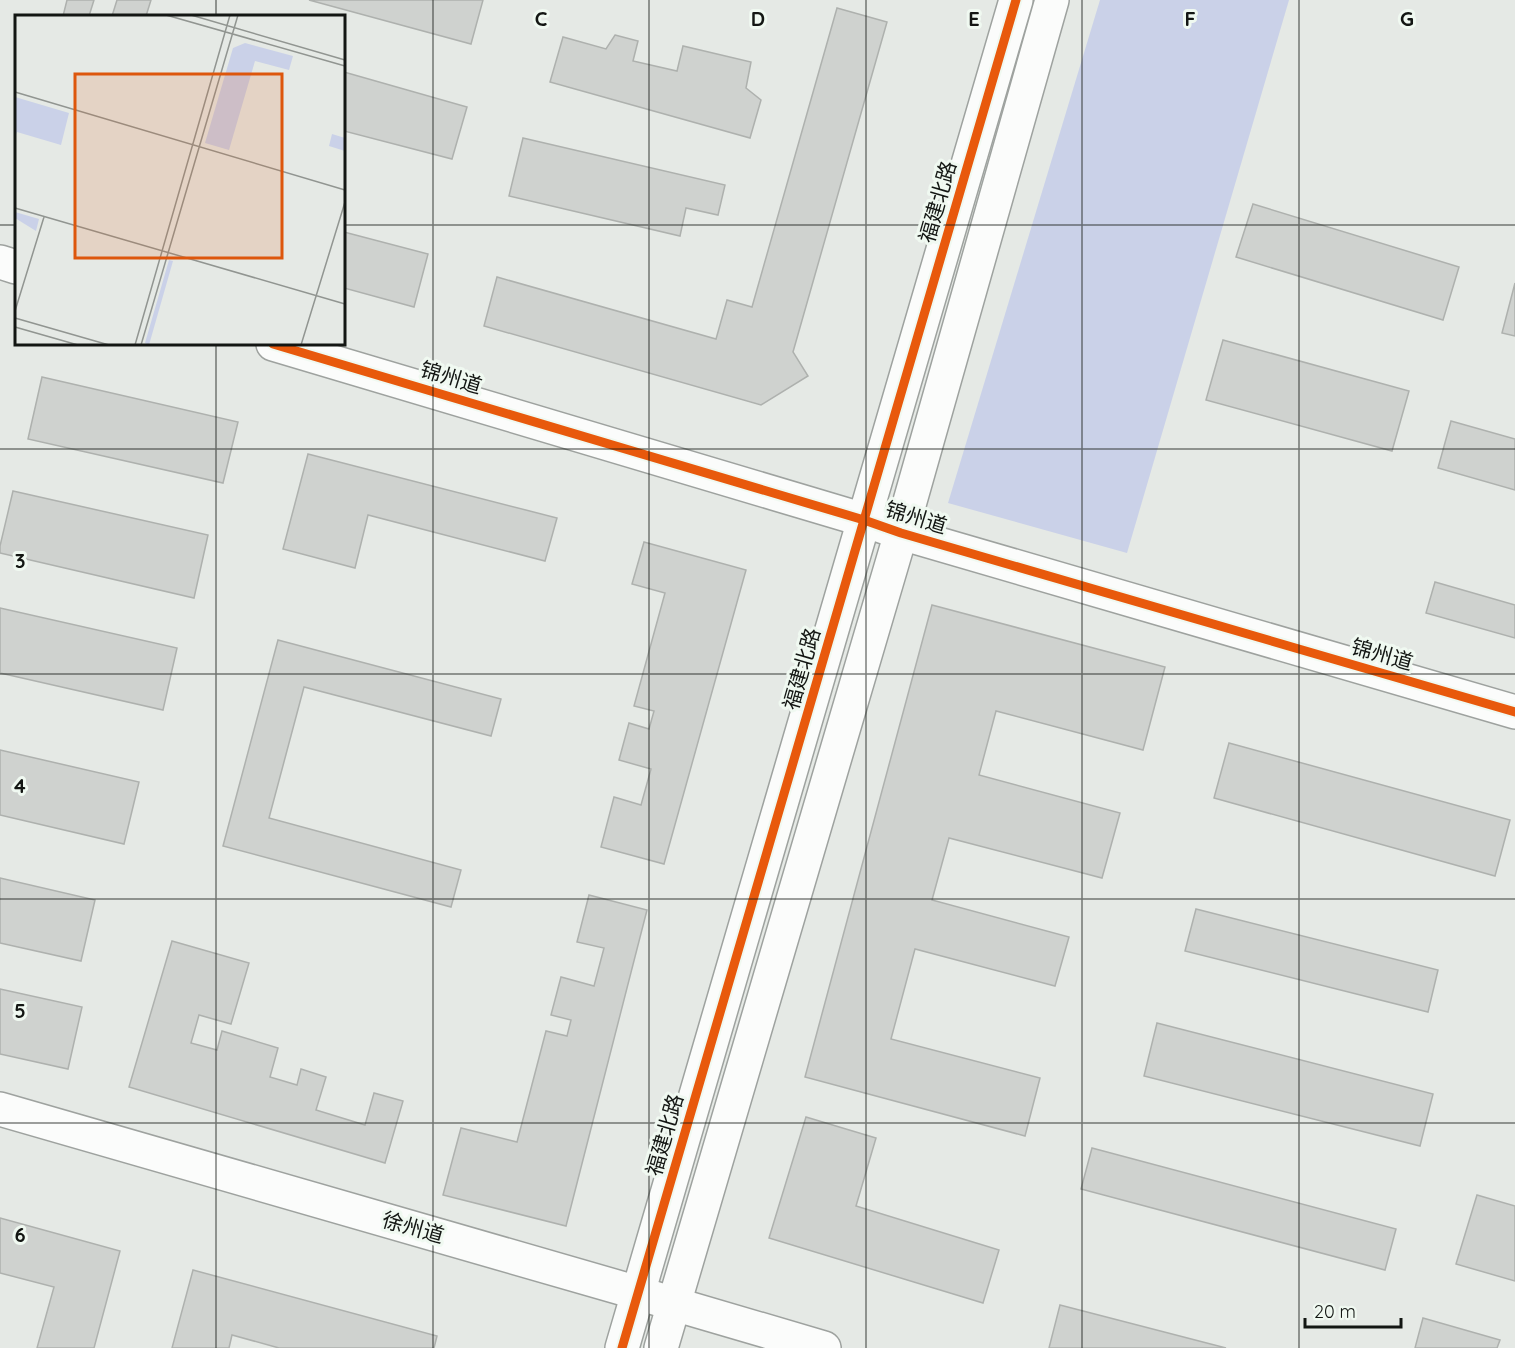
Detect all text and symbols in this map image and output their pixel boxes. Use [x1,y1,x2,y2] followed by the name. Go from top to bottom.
[535,6,548,31] text: C
[751,6,765,31] text: D
[968,6,980,31] text: E
[1184,6,1196,31] text: F
[1400,6,1414,31] text: G
[15,15,345,345] inset map
[913,158,961,246] street label: 福建北路
[417,355,485,399] street label: 锦州道
[882,495,950,539] street label: 锦州道
[15,548,25,573] text: 3
[777,625,825,713] street label: 福建北路
[1348,633,1416,675] street label: 锦州道
[14,773,26,798] text: 4
[14,998,26,1023] text: 5
[640,1091,688,1179] street label: 福建北路
[379,1206,447,1248] street label: 徐州道
[14,1222,26,1247] text: 6
[1305,1291,1401,1329] scale bar
[1314,1300,1356,1323] text: 20 m

